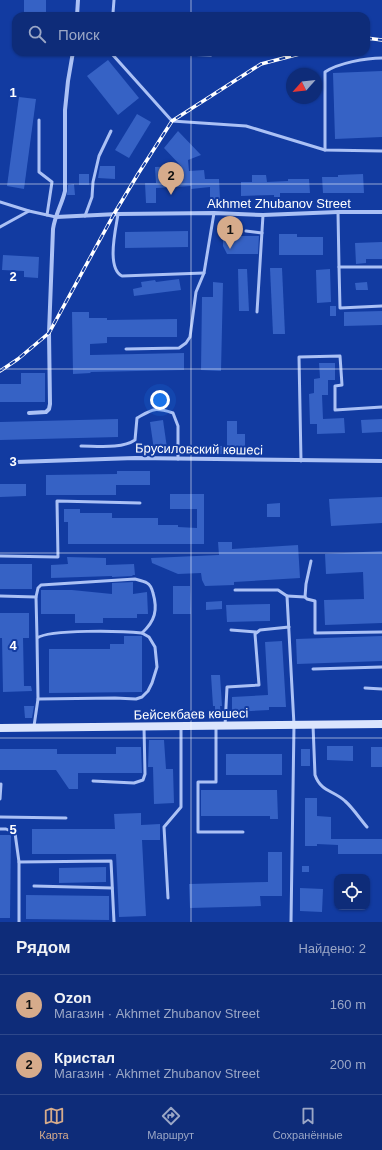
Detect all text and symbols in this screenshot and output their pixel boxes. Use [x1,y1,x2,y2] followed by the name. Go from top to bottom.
[12,12,370,56] search box
[26,23,48,45] icon: search
[58,26,100,43] text: Поиск
[286,68,322,104] north arrow
[9,85,17,100] text: 1
[158,162,184,195] pin: 2
[207,196,351,211] street label: Akhmet Zhubanov Street
[217,216,243,249] pin: 1
[9,269,17,284] text: 2
[150,390,170,410] your location
[135,440,263,458] street label: Брусиловский көшесі
[9,454,17,469] text: 3
[9,638,17,653] text: 4
[133,705,249,723] street label: Бейсекбаев көшесі
[9,822,17,837] text: 5
[334,874,370,910] map controls
[334,874,370,910] button: locate
[16,938,71,957] text: Рядом
[298,941,366,956] text: Найдено: 2
[54,989,92,1006] text: Ozon
[25,997,33,1012] text: 1
[330,997,366,1012] text: 160 m
[54,1006,260,1021] text: Магазин · Akhmet Zhubanov Street
[54,1049,115,1066] text: Кристал
[25,1057,33,1072] text: 2
[330,1057,366,1072] text: 200 m
[54,1066,260,1081] text: Магазин · Akhmet Zhubanov Street
[39,1105,69,1141] tab: Карта
[147,1105,194,1141] tab: Маршрут
[273,1105,343,1141] tab: Сохранённые

